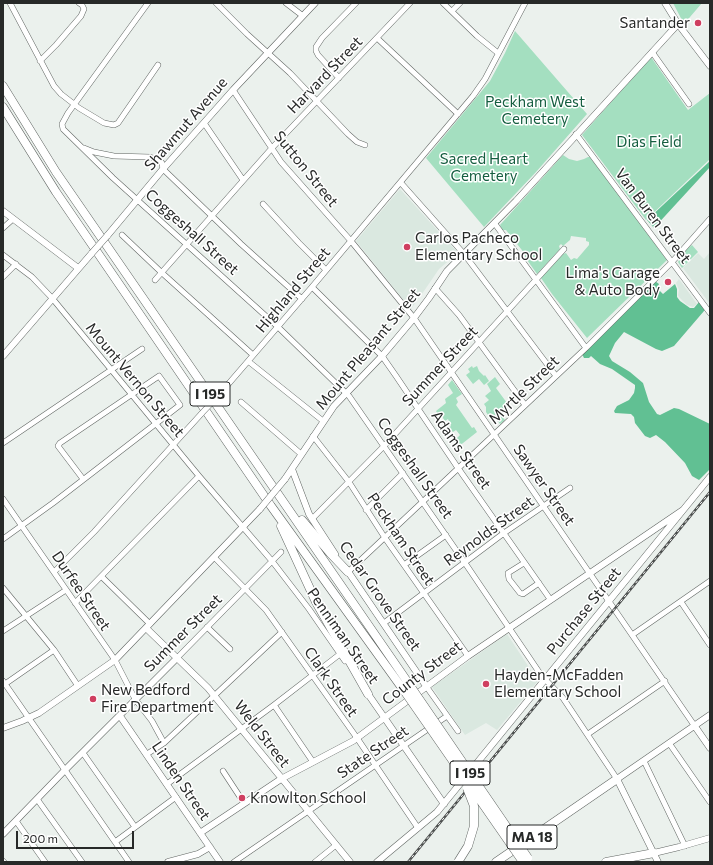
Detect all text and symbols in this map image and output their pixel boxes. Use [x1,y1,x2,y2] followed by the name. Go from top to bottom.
[620,14,690,32] place label: Santander
[693,18,703,28] marker: Santander
[284,33,366,117] street label: Harvard Street
[141,74,231,174] street label: Shawmut Avenue
[485,93,585,128] park label: Peckham West Cemetery
[270,128,342,210] street label: Sutton Street
[616,133,682,151] park label: Dias Field
[440,150,528,185] park label: Sacred Heart Cemetery
[611,165,695,267] street label: Van Buren Street
[142,185,242,279] street label: Coggeshall Street
[415,229,542,264] place label: Carlos Pacheco Elementary School
[402,242,412,252] marker: Carlos Pacheco Elementary School
[252,244,334,336] street label: Highland Street
[565,264,660,299] place label: Lima's Garage & Auto Body
[663,277,673,287] marker: Lima's Garage & Auto Body
[312,285,424,413] street label: Mount Pleasant Street
[82,319,188,441] street label: Mount Vernon Street
[398,322,482,410] street label: Summer Street
[485,352,563,428] street label: Myrtle Street
[190,382,230,406] road number: I 195
[427,407,495,493] street label: Adams Street
[373,414,457,522] street label: Coggeshall Street
[509,441,579,529] street label: Sawyer Street
[364,489,438,589] street label: Peckham Street
[440,492,538,570] street label: Reynolds Street
[335,538,425,654] street label: Cedar Grove Street
[48,548,114,634] street label: Durfee Street
[543,564,625,658] street label: Purchase Street
[303,585,383,687] street label: Penniman Street
[140,590,226,676] street label: Summer Street
[378,637,466,709] street label: County Street
[300,644,362,720] street label: Clark Street
[494,666,624,701] place label: Hayden-McFadden Elementary School
[481,679,491,689] marker: Hayden-McFadden Elementary School
[101,681,214,716] place label: New Bedford Fire Department
[88,694,98,704] marker: New Bedford Fire Department
[230,697,294,771] street label: Weld Street
[334,722,412,782] street label: State Street
[148,738,214,824] street label: Linden Street
[450,761,490,785] road number: I 195
[250,789,366,807] place label: Knowlton School
[237,793,247,803] marker: Knowlton School
[18,823,136,849] scale bar
[507,825,557,849] road number: MA 18
[23,831,58,845] text: 200 m

